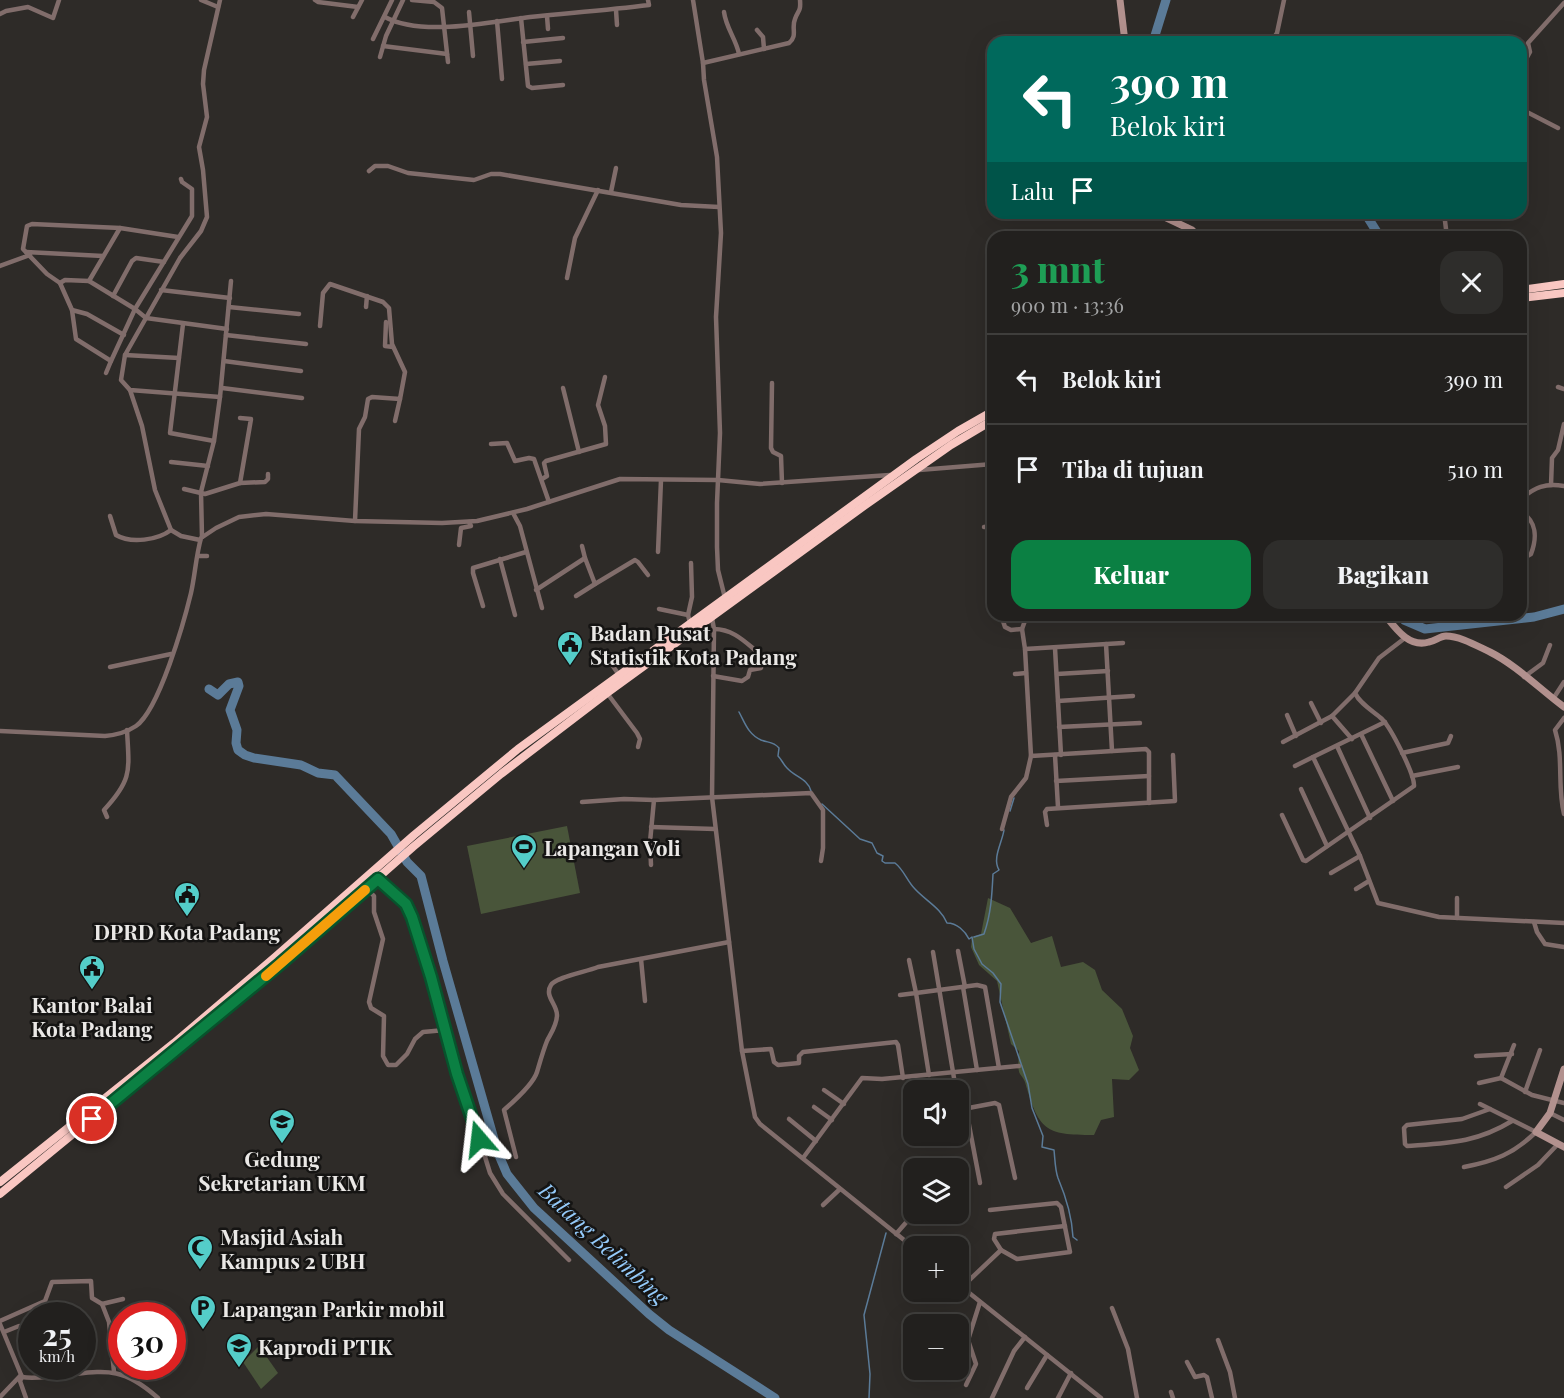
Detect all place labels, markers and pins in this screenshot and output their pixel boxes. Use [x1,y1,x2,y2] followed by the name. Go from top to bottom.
[590,618,797,670] place label: Badan Pusat Statistik Kota Padang
[555,629,585,667] public building icon: Badan Pusat Statistik Kota Padang
[509,832,539,870] sports icon: Lapangan Voli
[544,833,681,861] place label: Lapangan Voli
[172,880,202,918] public building icon: DPRD Kota Padang
[94,917,281,945] place label: DPRD Kota Padang
[77,953,107,991] public building icon: Kantor Balai Kota Padang
[31,990,153,1042] place label: Kantor Balai Kota Padang
[66,1093,117,1144] pin
[267,1107,297,1145] school or university icon: Gedung Sekretarian UKM
[198,1144,366,1196] place label: Gedung Sekretarian UKM
[220,1222,366,1274] place label: Masjid Asiah Kampus 2 UBH
[185,1233,215,1271] mosque icon: Masjid Asiah Kampus 2 UBH
[188,1293,218,1331] parking icon: Lapangan Parkir mobil
[222,1294,445,1322] place label: Lapangan Parkir mobil
[224,1331,254,1369] school or university icon: Kaprodi PTIK
[258,1332,393,1360] place label: Kaprodi PTIK

